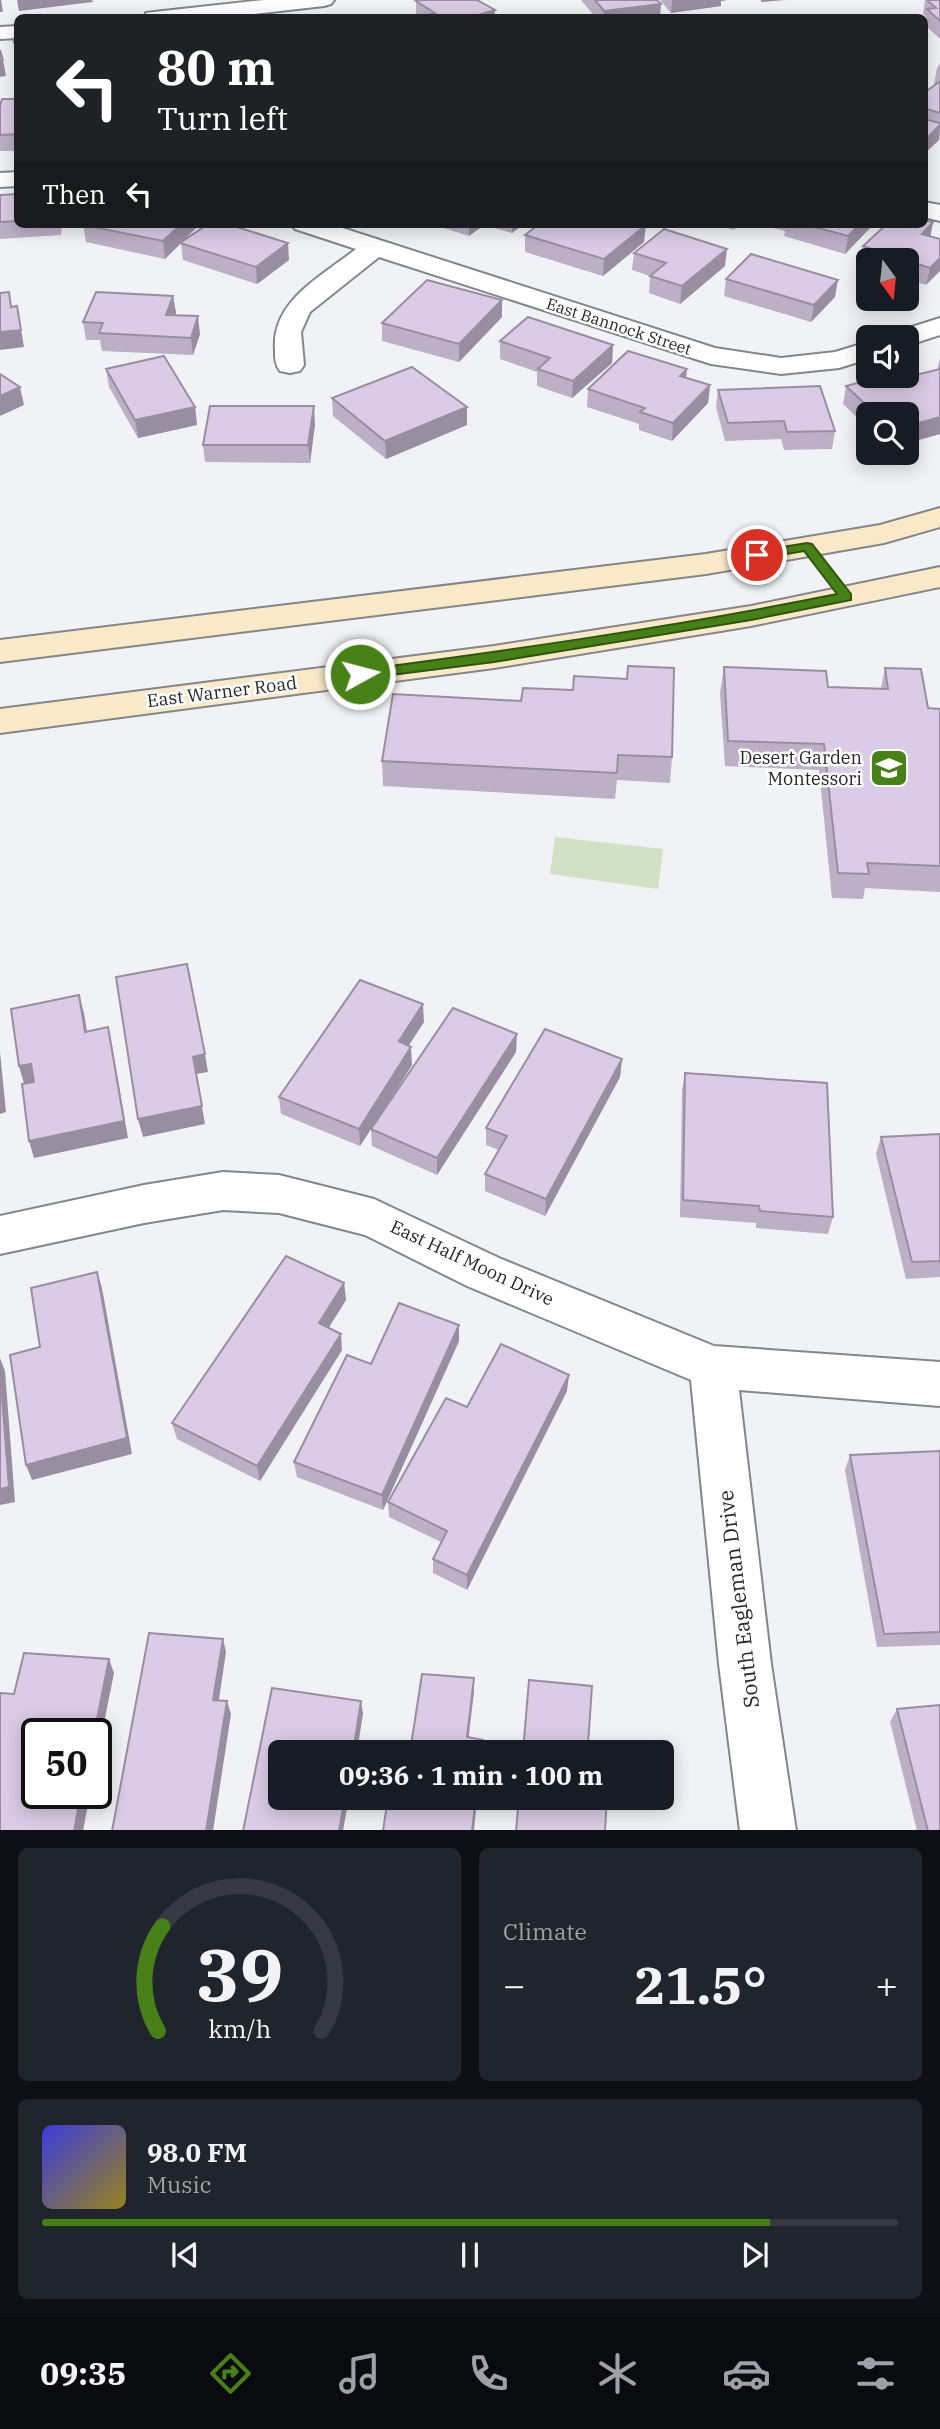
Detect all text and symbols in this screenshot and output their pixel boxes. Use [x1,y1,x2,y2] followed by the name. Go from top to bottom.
[157,35,275,98] text: 80 m
[42,42,133,133] icon: left
[157,97,288,139] text: Turn left
[120,175,158,213] icon: left
[42,177,106,211] text: Then
[856,248,919,312] north arrow
[856,248,919,465] map controls
[544,293,694,359] street label: East Bannock Street
[856,325,919,388] button: sound
[856,402,919,465] button: search
[727,525,787,585] pin
[738,536,776,574] icon: arrive
[323,637,397,711] position arrow
[146,671,298,712] street label: East Warner Road
[739,746,862,790] place label: Desert Garden Montessori
[868,747,910,789] school or university icon: Desert Garden Montessori
[387,1215,558,1310] street label: East Half Moon Drive
[711,1489,765,1710] street label: South Eagleman Drive
[21,1718,112,1809] speed limit sign: 50
[339,1758,603,1792] text: 09:36 · 1 min · 100 m
[503,1916,587,1946] text: Climate
[196,1926,283,2021] text: 39
[634,1951,767,2018] text: 21.5°
[503,1960,526,2009] text: −
[875,1960,898,2009] text: +
[208,2011,271,2044] text: km/h
[147,2135,247,2169] text: 98.0 FM
[147,2169,212,2199] text: Music
[166,2236,204,2274] icon: previous
[451,2236,489,2274] icon: pause
[736,2236,774,2274] icon: next
[206,2349,255,2398] icon: directions
[335,2349,384,2398] icon: music
[464,2349,513,2398] icon: phone
[593,2349,642,2398] icon: climate
[722,2349,771,2398] icon: car
[851,2349,900,2398] icon: filters
[40,2352,126,2394] text: 09:35

